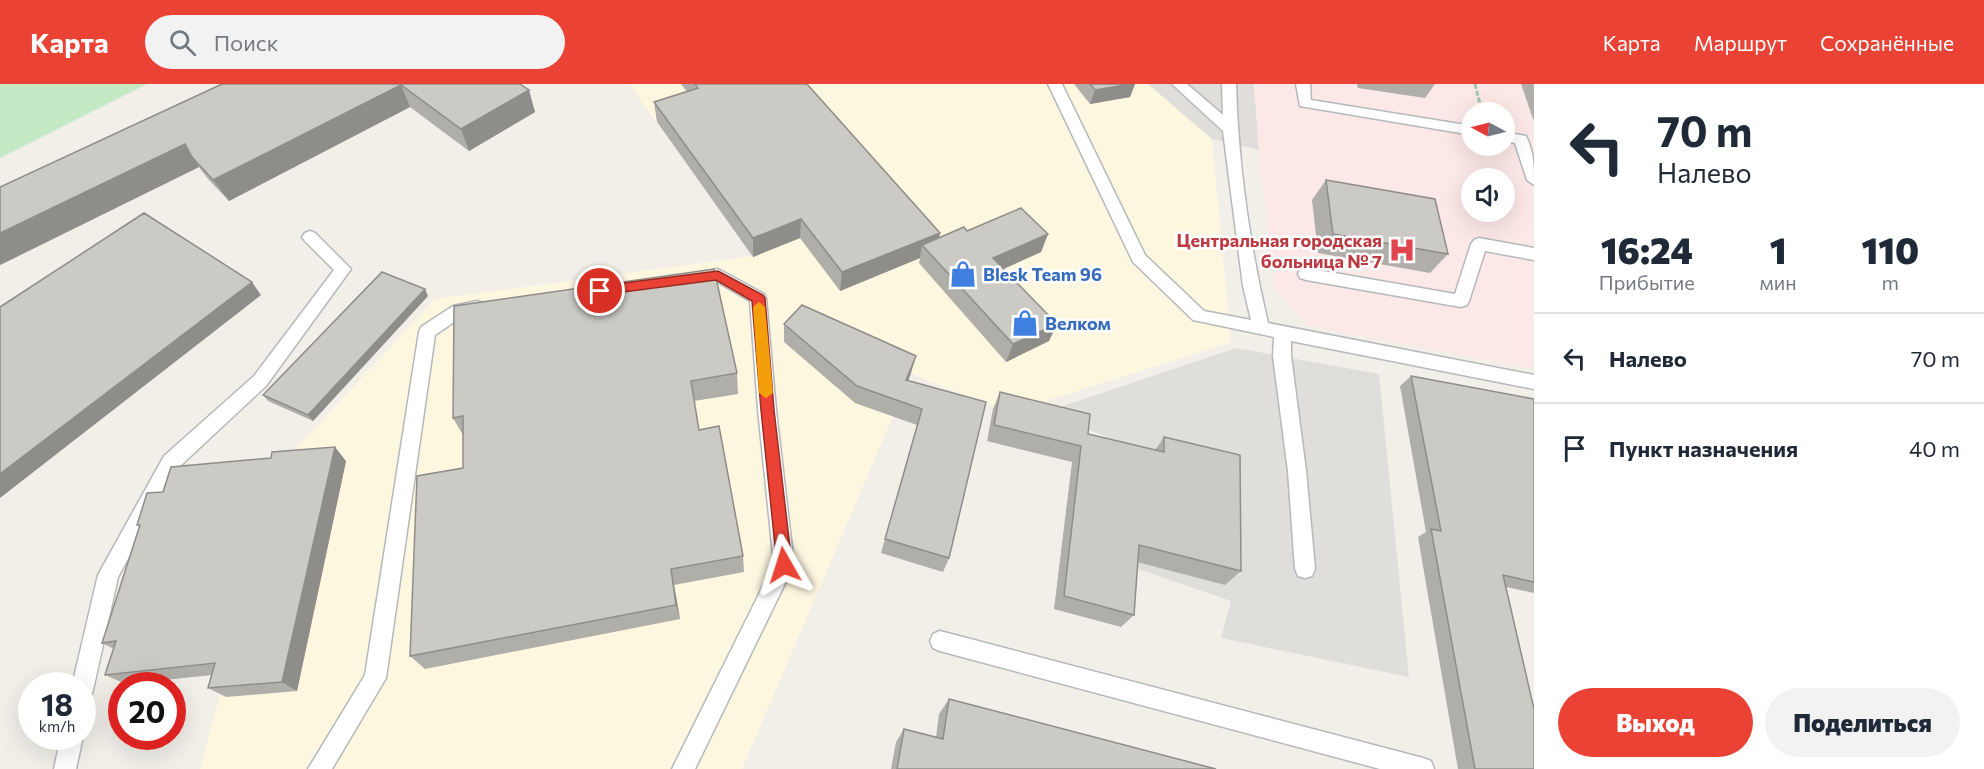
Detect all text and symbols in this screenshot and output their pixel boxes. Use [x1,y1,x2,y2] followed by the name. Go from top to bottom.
[145,15,565,69] search box
[30,25,109,59] text: Карта
[166,26,199,59] icon: search
[214,29,278,56] text: Поиск
[1603,30,1661,55] text: Карта
[1694,30,1787,55] text: Маршрут
[1820,30,1954,55] text: Сохранённые
[1461,102,1515,156] north arrow
[1461,102,1515,222] map controls
[1657,104,1752,156] text: 70 m
[1558,108,1636,186] icon: left
[1657,156,1752,189] text: Налево
[1461,168,1515,222] button: sound
[1601,227,1693,271] text: 16:24
[1770,227,1787,271] text: 1
[1861,227,1919,271] text: 110
[1177,229,1382,272] place label: Центральная городская больница № 7
[1387,235,1417,265] hospital icon: Центральная городская больница № 7
[948,259,978,289] shop icon: Blesk Team 96
[983,263,1102,285] place label: Blesk Team 96
[574,265,625,316] pin
[1599,270,1695,294] text: Прибытие
[1760,270,1797,294] text: мин
[1882,270,1899,294] text: m
[583,274,616,307] icon: arrive
[1010,308,1040,338] shop icon: Велком
[1045,312,1111,334] place label: Велком
[1558,342,1591,375] icon: left
[1609,345,1687,372] text: Налево
[1911,345,1960,372] text: 70 m
[1558,432,1591,465] icon: arrive
[1609,435,1798,462] text: Пункт назначения
[1909,435,1960,462] text: 40 m
[752,533,816,597] position arrow
[108,672,186,750] speed limit sign: 20
[41,685,73,722] text: 18
[1558,688,1753,757] button: Выход
[1765,688,1960,757] button: Поделиться
[39,717,75,735] text: km/h

